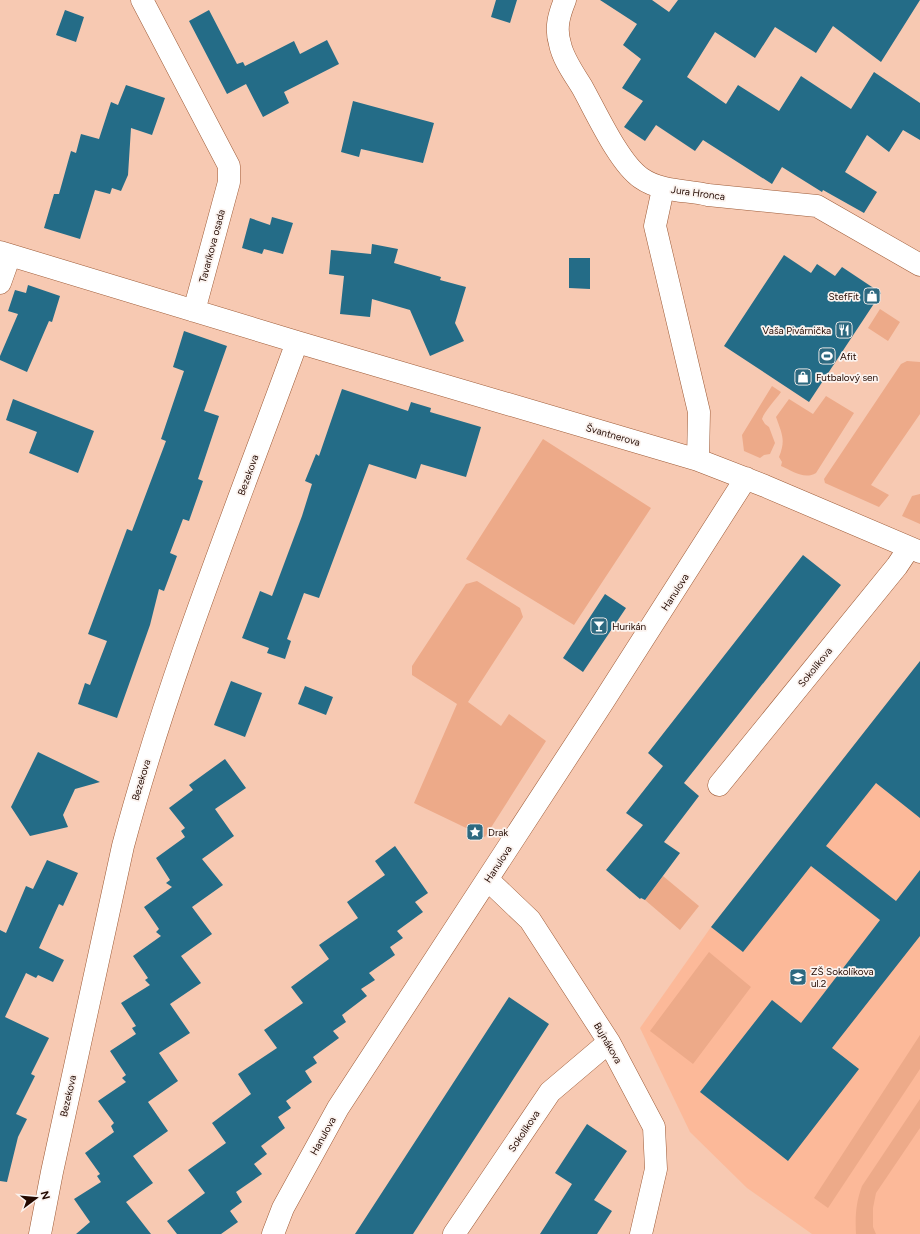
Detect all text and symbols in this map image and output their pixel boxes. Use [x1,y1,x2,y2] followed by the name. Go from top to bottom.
[670,183,726,203] street label: Jura Hronca
[196,208,228,284] street label: Tavaríkova osada
[862,286,882,306] shop icon: StefFit
[828,290,859,303] place label: StefFit
[834,320,854,340] restaurant icon: Vaša Pivárnička
[762,324,831,337] place label: Vaša Pivárnička
[817,346,837,366] sports icon: Afit
[840,350,857,363] place label: Afit
[793,367,813,387] shop icon: Futbalový sen
[816,371,879,384] place label: Futbalový sen
[584,421,642,449] street label: Švantnerova
[235,453,261,497] street label: Bezekova
[658,571,692,613] street label: Hanulova
[589,616,609,636] bar icon: Hurikán
[612,620,647,633] place label: Hurikán
[795,644,835,690] street label: Sokolíkova
[129,758,153,802] street label: Bezekova
[465,822,485,842] place icon: Drak
[488,826,508,839] place label: Drak
[481,843,515,885] street label: Hanulova
[811,965,874,990] place label: ZŠ Sokolíkova ul.2
[788,967,808,987] school or university icon: ZŠ Sokolíkova ul.2
[591,1020,625,1066] street label: Bujnákova
[57,1074,79,1118] street label: Bezekova
[505,1108,543,1154] street label: Sokolíkova
[307,1115,339,1157] street label: Hanulova
[16,1178,56,1218] north arrow
[38,1189,53,1201] text: N

